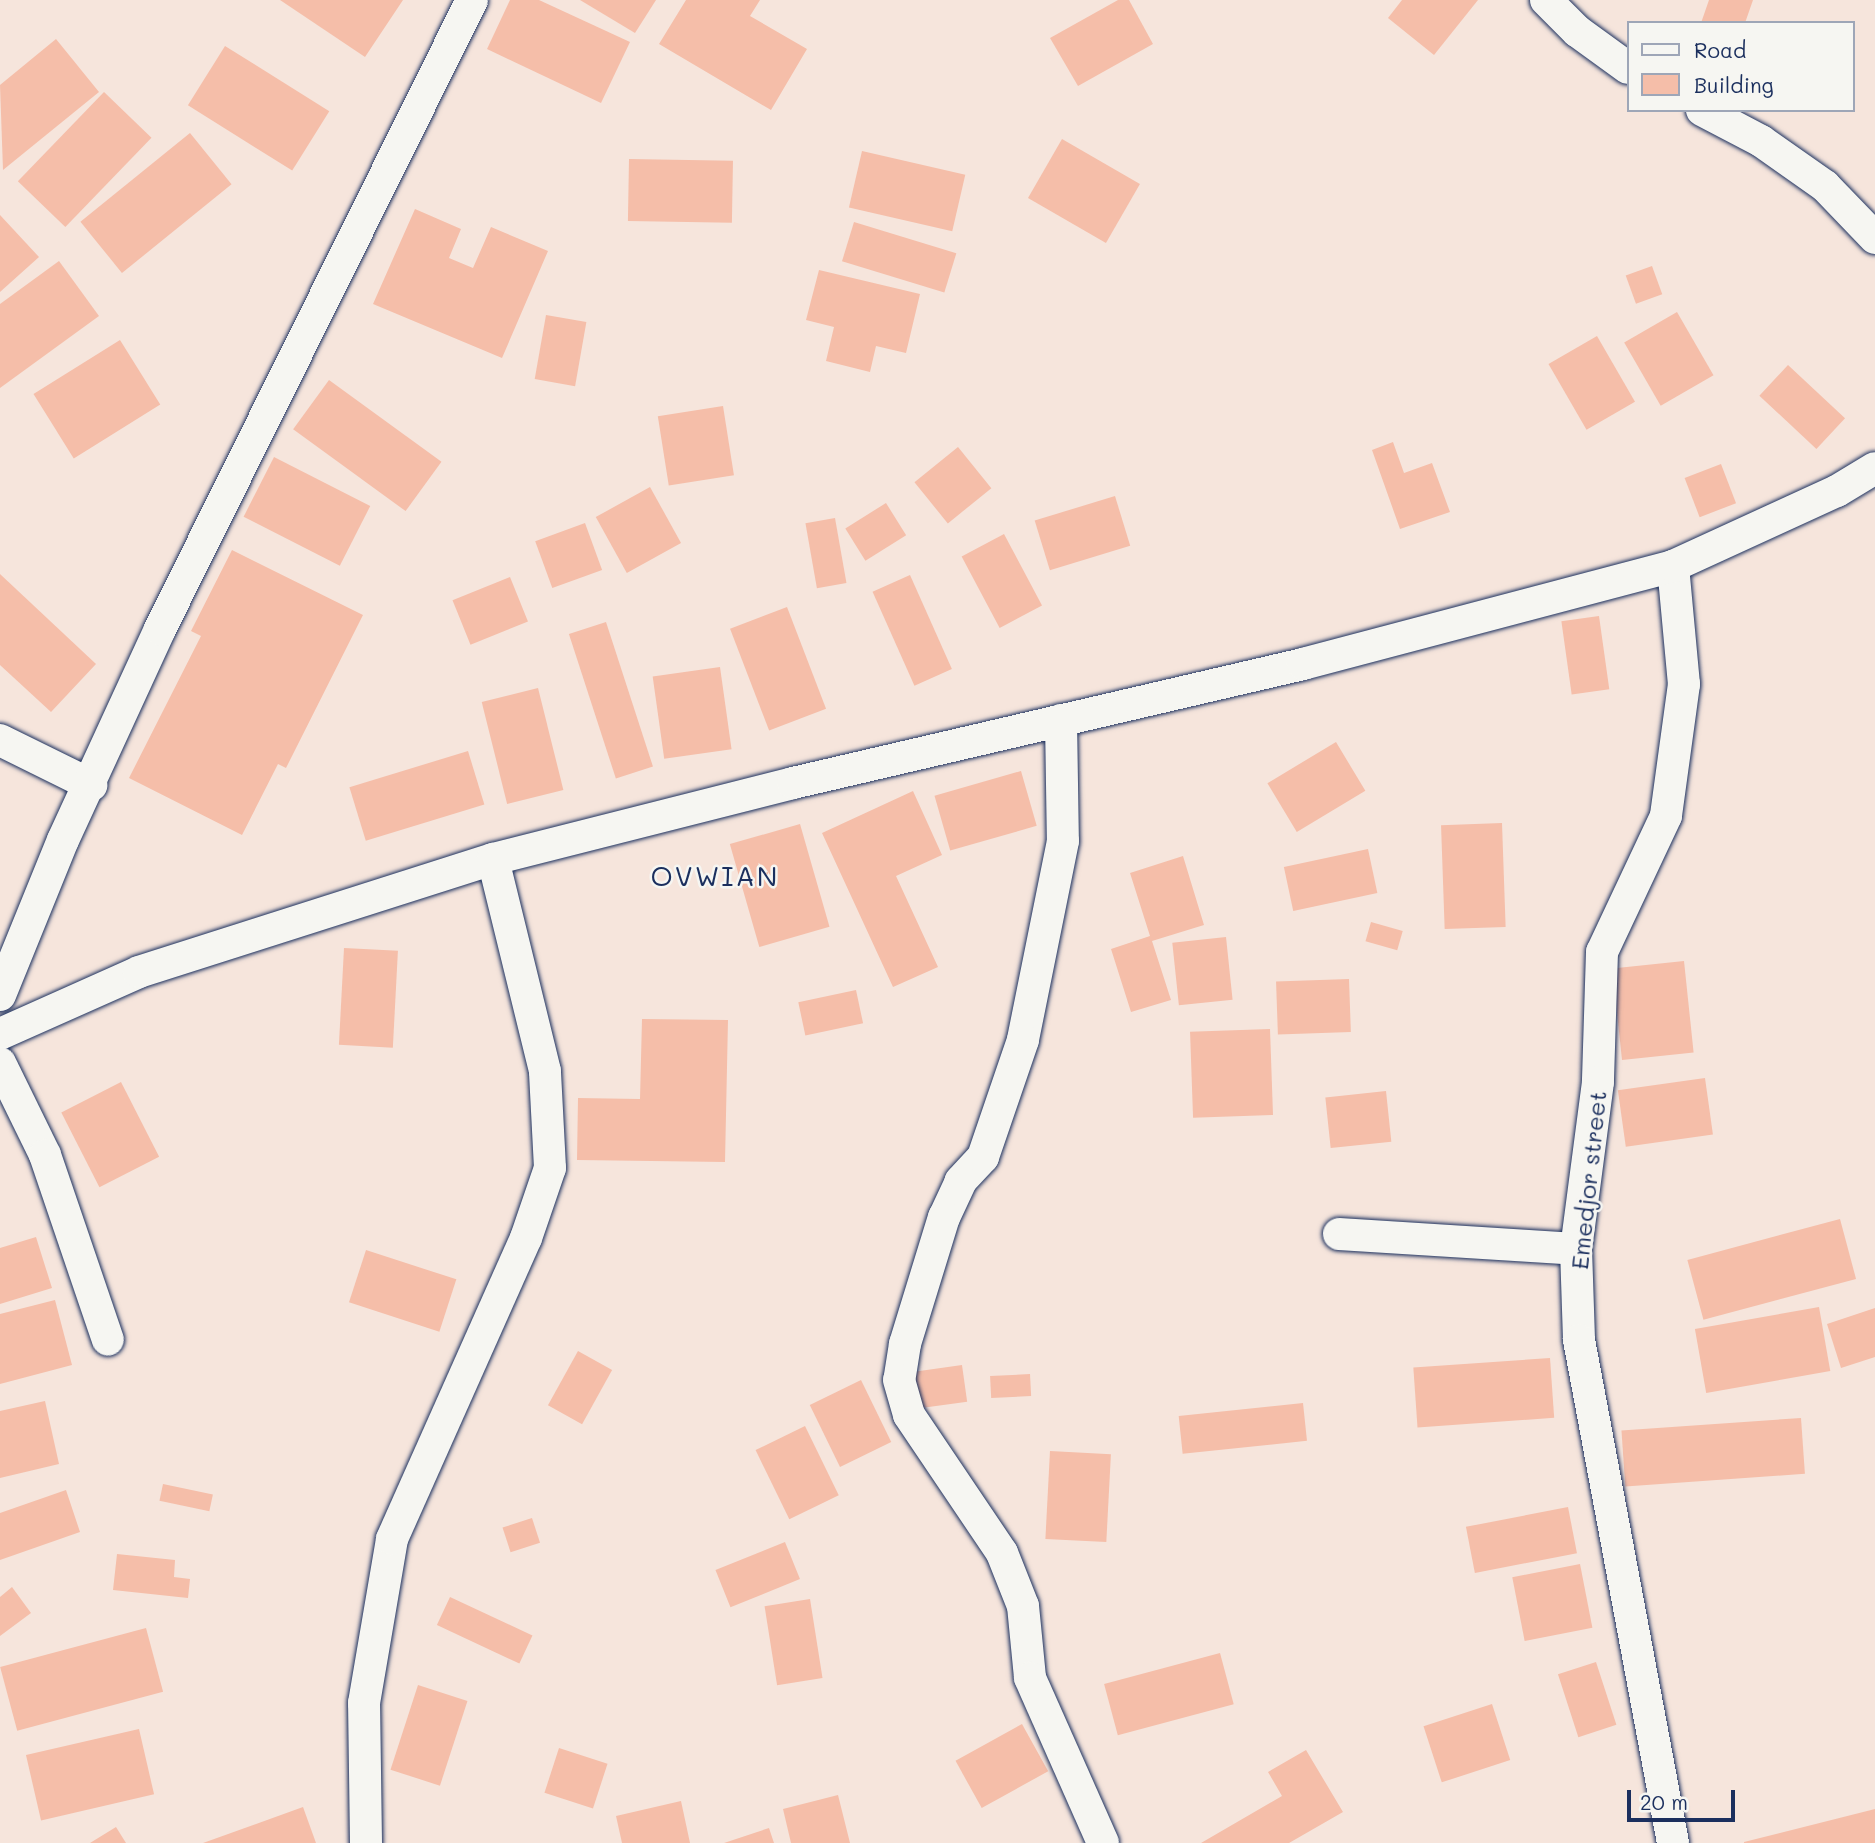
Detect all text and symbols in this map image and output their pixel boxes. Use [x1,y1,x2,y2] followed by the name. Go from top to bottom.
[1626,21,1854,112] legend
[1694,36,1746,63] text: Road
[1694,71,1774,98] text: Building
[651,858,779,892] district label: OVWIAN
[1564,1089,1612,1271] street label: Emedjor street
[1630,1776,1738,1820] scale bar
[1640,1788,1688,1815] text: 20 m

